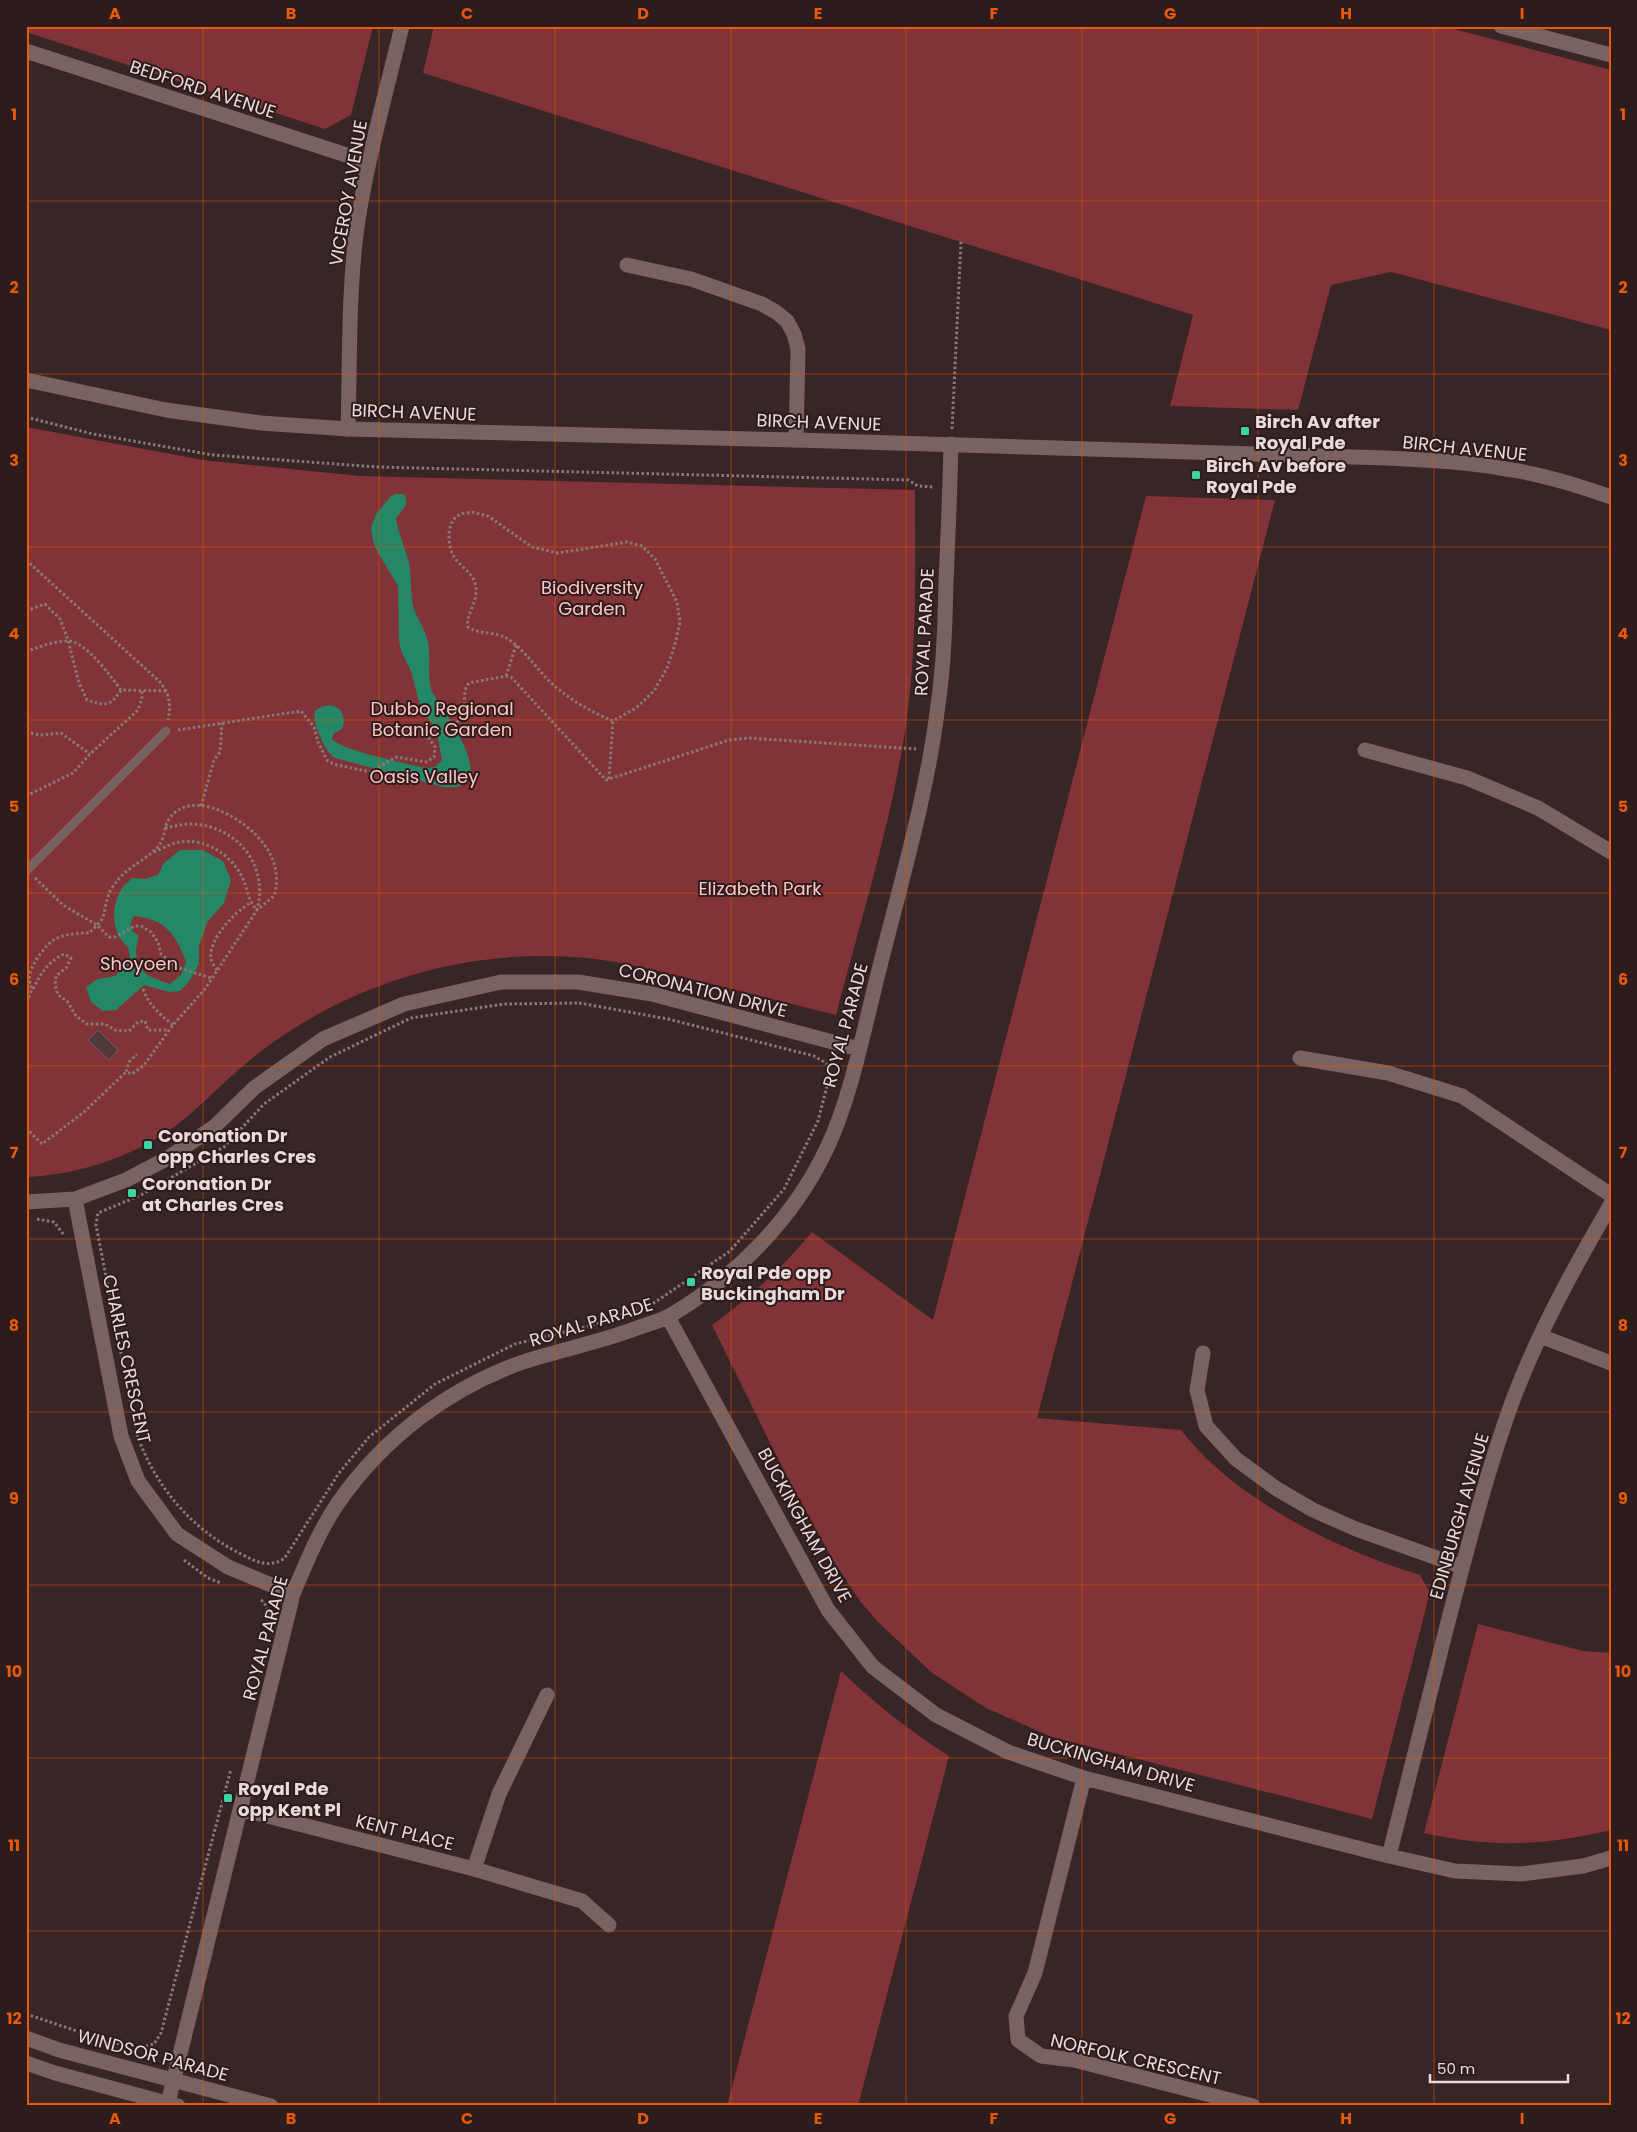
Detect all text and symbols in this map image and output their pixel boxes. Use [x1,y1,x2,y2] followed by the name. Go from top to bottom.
[109,2,121,25] text: A
[286,2,296,25] text: B
[461,2,473,25] text: C
[637,2,649,25] text: D
[814,2,822,25] text: E
[990,2,999,25] text: F
[1164,2,1176,25] text: G
[1340,2,1352,25] text: H
[1520,2,1524,25] text: I
[127,54,279,124] street label: BEDFORD AVENUE
[11,103,17,126] text: 1
[1620,103,1626,126] text: 1
[323,118,373,268] street label: VICEROY AVENUE
[9,276,19,299] text: 2
[1618,276,1628,299] text: 2
[351,397,477,427] street label: BIRCH AVENUE
[756,407,882,437] street label: BIRCH AVENUE
[1255,409,1380,455] place label: Birch Av after Royal Pde
[1239,425,1251,437] marker: Birch Av after Royal Pde
[1401,429,1529,467] street label: BIRCH AVENUE
[9,449,19,472] text: 3
[1618,449,1628,472] text: 3
[1206,453,1346,499] place label: Birch Av before Royal Pde
[1190,469,1202,481] marker: Birch Av before Royal Pde
[908,567,940,697] street label: ROYAL PARADE
[541,575,643,621] park label: Biodiversity Garden
[9,622,20,645] text: 4
[1618,622,1629,645] text: 4
[370,696,514,742] park label: Dubbo Regional Botanic Garden
[370,764,478,789] park label: Oasis Valley
[9,795,19,818] text: 5
[1618,795,1628,818] text: 5
[698,876,822,901] park label: Elizabeth Park
[100,951,178,976] park label: Shoyoen
[616,957,790,1023] street label: CORONATION DRIVE
[816,960,874,1090] street label: ROYAL PARADE
[9,968,19,991] text: 6
[1618,968,1628,991] text: 6
[158,1123,316,1169] place label: Coronation Dr opp Charles Cres
[142,1139,154,1151] marker: Coronation Dr opp Charles Cres
[10,1141,19,1164] text: 7
[1619,1141,1628,1164] text: 7
[142,1171,284,1217] place label: Coronation Dr at Charles Cres
[126,1187,138,1199] marker: Coronation Dr at Charles Cres
[701,1260,845,1306] place label: Royal Pde opp Buckingham Dr
[97,1272,157,1446] street label: CHARLES CRESCENT
[685,1276,697,1288] marker: Royal Pde opp Buckingham Dr
[526,1291,656,1353] street label: ROYAL PARADE
[9,1314,19,1337] text: 8
[1618,1314,1628,1337] text: 8
[1423,1430,1495,1602] street label: EDINBURGH AVENUE
[752,1443,858,1607] street label: BUCKINGHAM DRIVE
[9,1487,19,1510] text: 9
[1618,1487,1628,1510] text: 9
[236,1573,294,1703] street label: ROYAL PARADE
[6,1660,22,1683] text: 10
[1615,1660,1631,1683] text: 10
[1024,1726,1198,1798] street label: BUCKINGHAM DRIVE
[238,1776,341,1822] place label: Royal Pde opp Kent Pl
[222,1792,234,1804] marker: Royal Pde opp Kent Pl
[353,1808,457,1856] street label: KENT PLACE
[8,1834,20,1857] text: 11
[1617,1834,1629,1857] text: 11
[6,2007,22,2030] text: 12
[1615,2007,1631,2030] text: 12
[75,2023,231,2087] street label: WINDSOR PARADE
[1048,2027,1224,2091] street label: NORFOLK CRESCENT
[1430,2052,1567,2084] scale bar
[1437,2058,1475,2079] text: 50 m
[109,2107,121,2130] text: A
[286,2107,296,2130] text: B
[461,2107,473,2130] text: C
[637,2107,649,2130] text: D
[814,2107,822,2130] text: E
[990,2107,999,2130] text: F
[1164,2107,1176,2130] text: G
[1340,2107,1352,2130] text: H
[1520,2107,1524,2130] text: I

